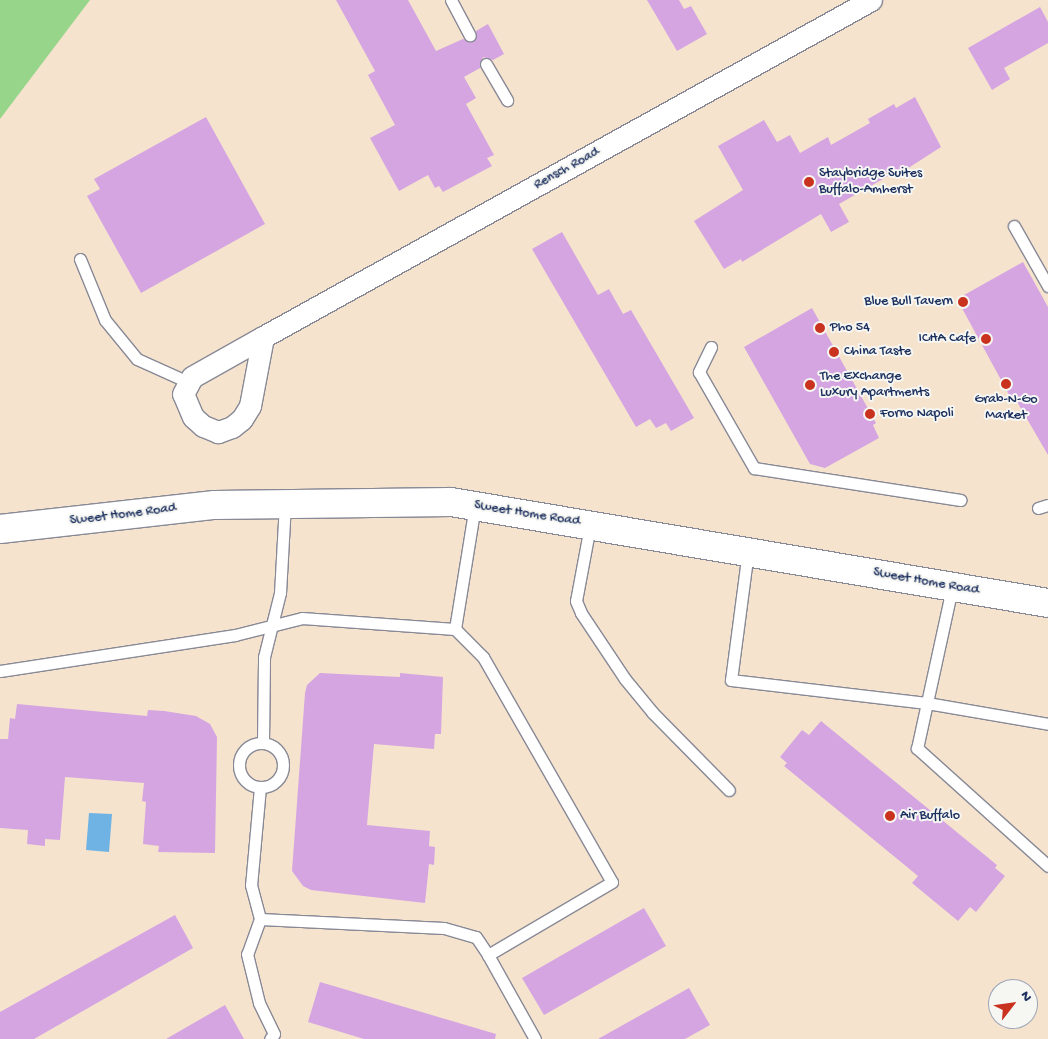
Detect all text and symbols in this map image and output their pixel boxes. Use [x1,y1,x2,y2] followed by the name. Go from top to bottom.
[531,144,603,194] street label: Rensch Road
[819,166,922,198] place label: Staybridge Suites Buffalo-Amherst
[803,176,815,188] marker: Staybridge Suites Buffalo-Amherst
[864,294,953,310] place label: Blue Bull Tavern
[957,296,969,308] marker: Blue Bull Tavern
[830,320,870,336] place label: Pho 54
[814,322,826,334] marker: Pho 54
[919,331,976,347] place label: ICHA Cafe
[980,333,992,345] marker: ICHA Cafe
[844,344,911,360] place label: China Taste
[828,346,840,358] marker: China Taste
[820,369,929,402] place label: The Exchange Luxury Apartments
[1000,378,1012,390] marker: Grab-N-Go Market
[804,379,816,391] marker: The Exchange Luxury Apartments
[975,392,1037,424] place label: Grab-N-Go Market
[880,406,954,422] place label: Forno Napoli
[864,408,876,420] marker: Forno Napoli
[473,497,581,531] street label: Sweet Home Road
[69,500,177,530] street label: Sweet Home Road
[872,564,980,600] street label: Sweet Home Road
[900,808,960,824] place label: Air Buffalo
[884,810,896,822] marker: Air Buffalo
[988,979,1038,1029] north arrow
[1016,989,1035,1005] text: N

